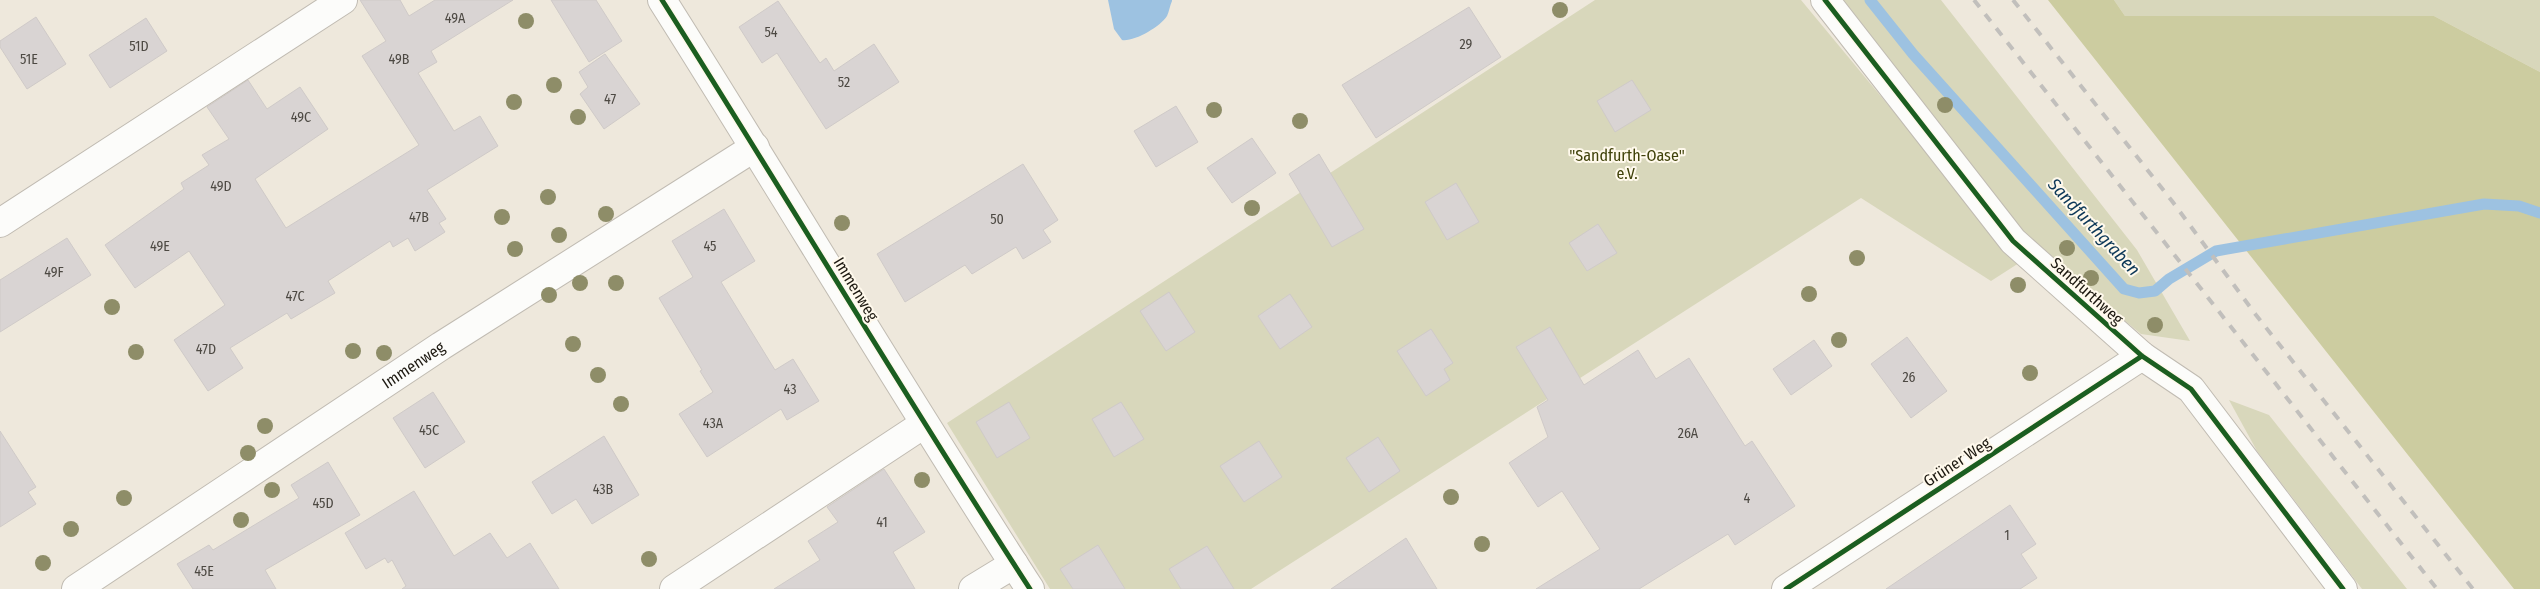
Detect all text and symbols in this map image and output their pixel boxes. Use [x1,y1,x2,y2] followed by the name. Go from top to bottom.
[445,10,466,27] house number: 49A
[764,24,778,41] house number: 54
[1460,36,1473,53] house number: 29
[129,38,149,55] house number: 51D
[20,51,38,68] house number: 51E
[389,51,410,68] house number: 49B
[838,74,850,91] house number: 52
[604,91,616,108] house number: 47
[291,109,311,126] house number: 49C
[1569,146,1685,183] park label: "Sandfurth-Oase" e.V.
[2043,173,2145,280] water label: Sandfurthgraben
[210,178,232,195] house number: 49D
[409,209,429,226] house number: 47B
[990,211,1004,228] house number: 50
[150,238,170,255] house number: 49E
[703,238,717,255] house number: 45
[2047,253,2128,329] street label: Sandfurthweg
[830,254,883,325] street label: Immenweg
[44,264,64,281] house number: 49F
[285,288,305,305] house number: 47C
[378,337,448,392] street label: Immenweg
[196,341,216,358] house number: 47D
[1902,369,1916,386] house number: 26
[784,381,796,398] house number: 43
[703,415,724,432] house number: 43A
[419,422,439,439] house number: 45C
[1678,425,1699,442] house number: 26A
[1920,433,1994,491] street label: Grüner Weg
[593,481,614,498] house number: 43B
[1744,490,1751,507] house number: 4
[312,495,334,512] house number: 45D
[876,514,888,531] house number: 41
[2004,527,2010,544] house number: 1
[194,563,214,580] house number: 45E

